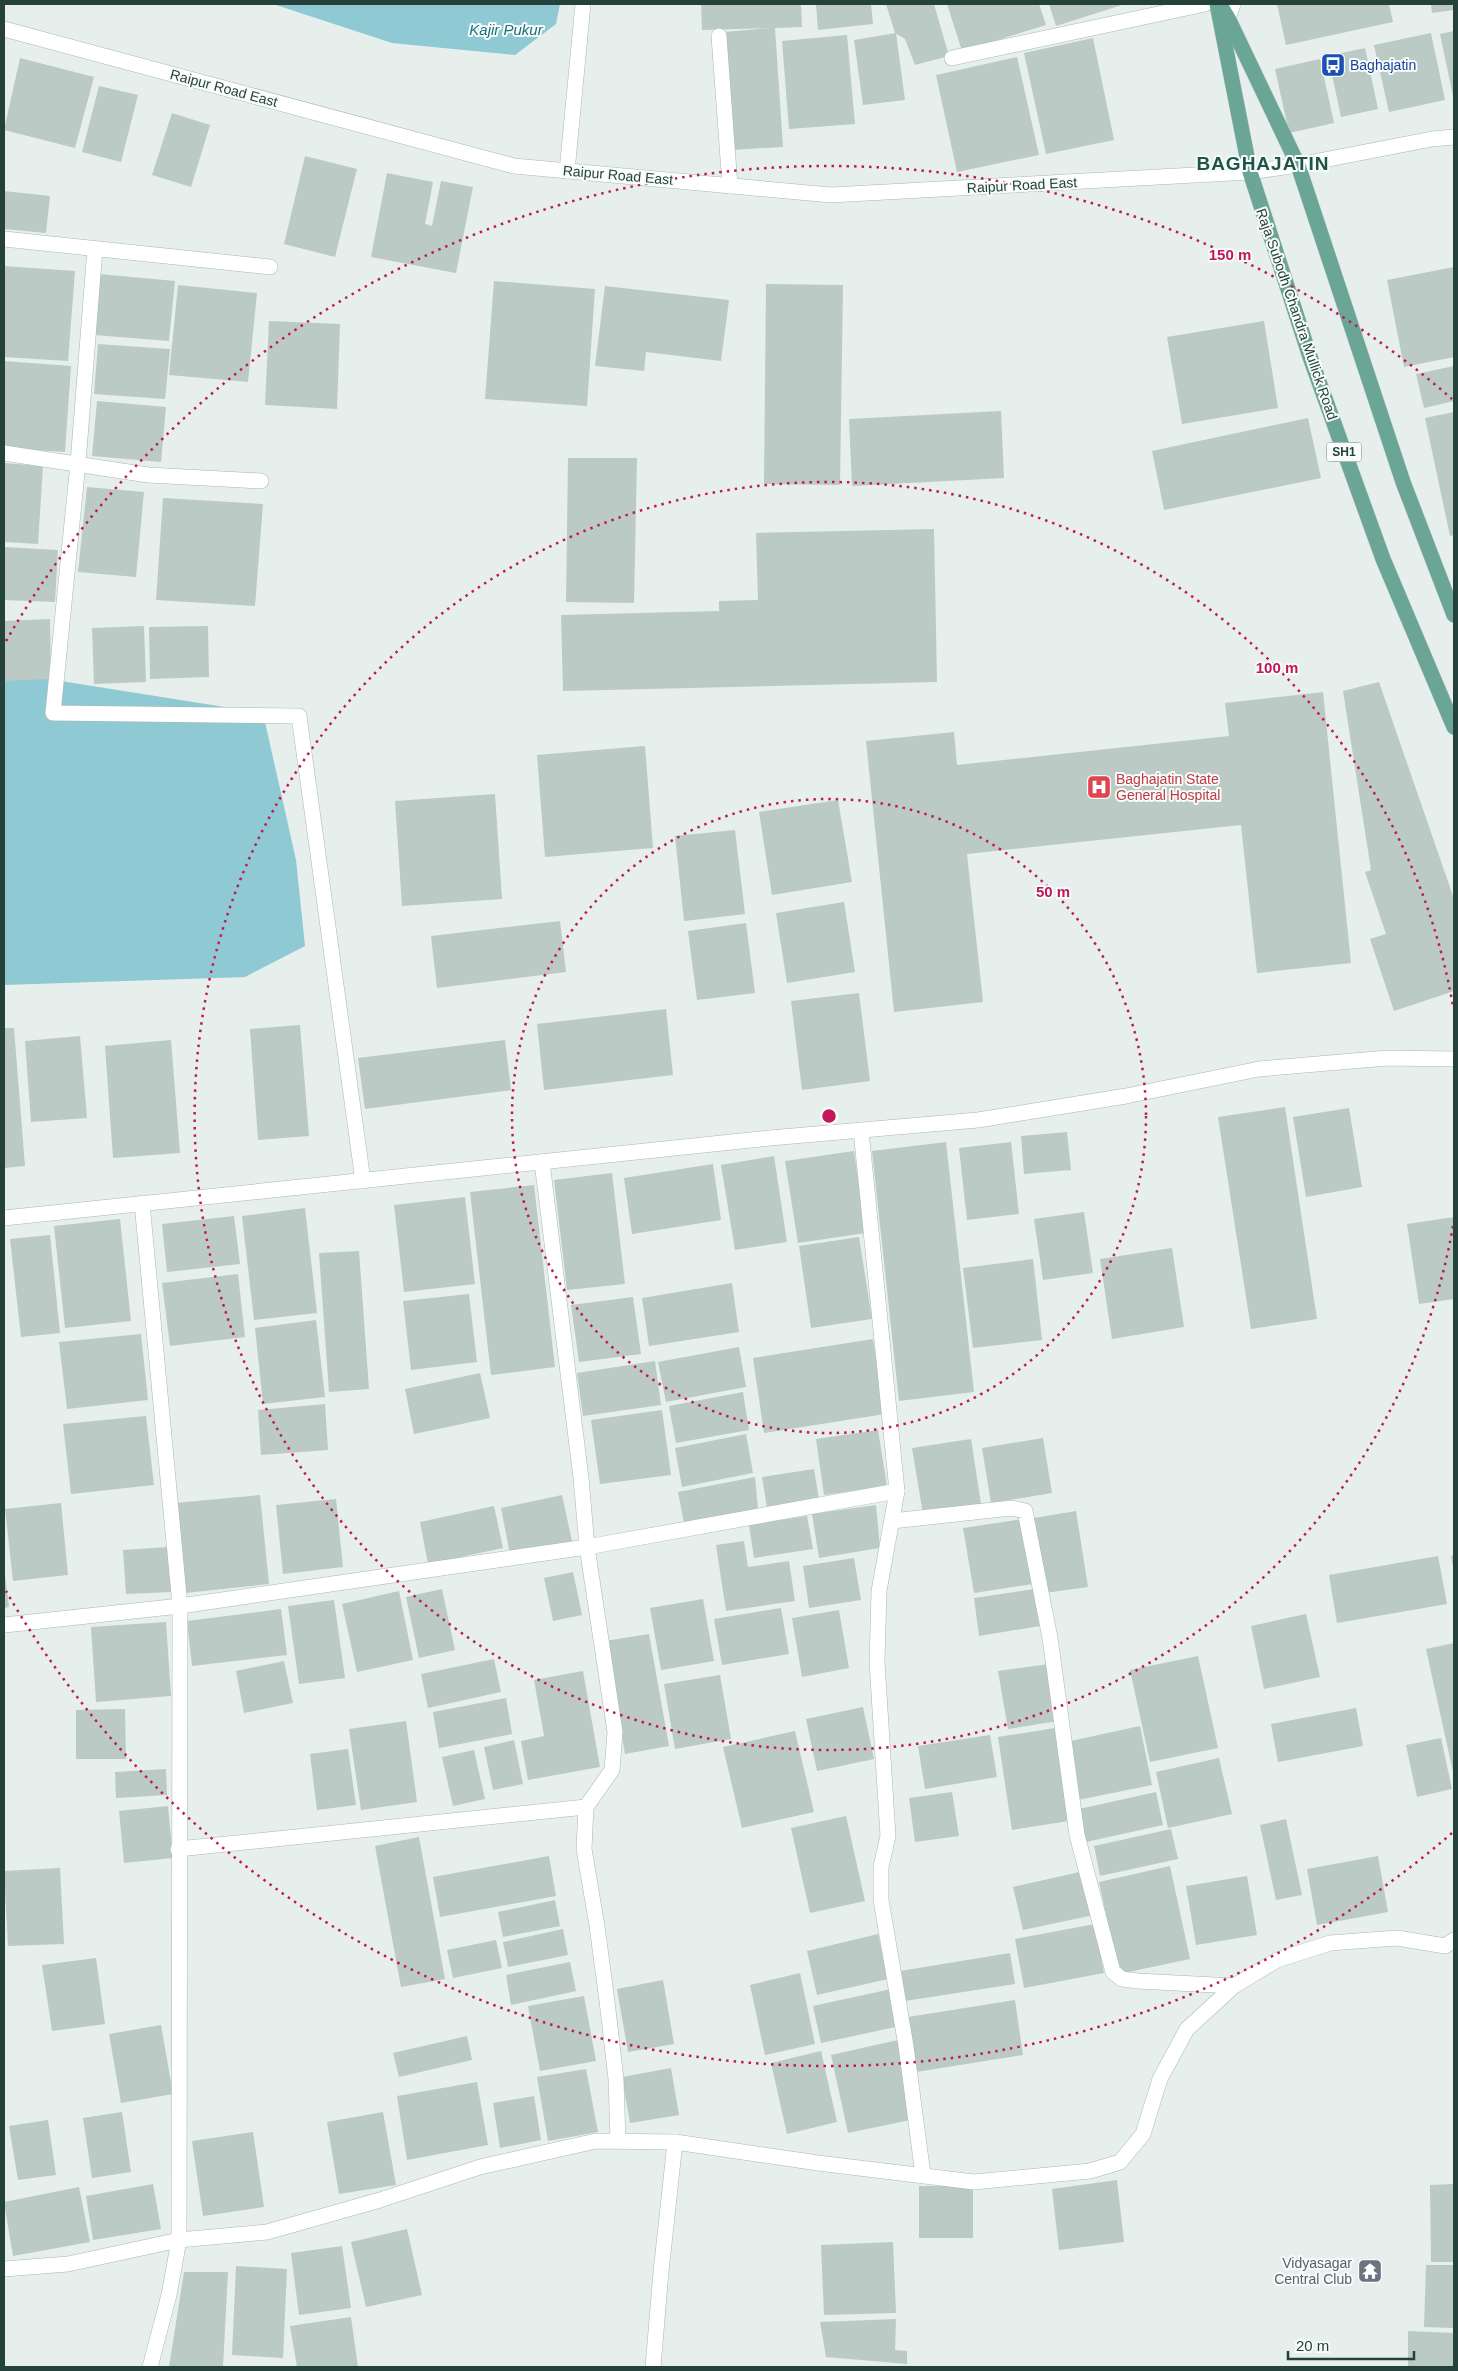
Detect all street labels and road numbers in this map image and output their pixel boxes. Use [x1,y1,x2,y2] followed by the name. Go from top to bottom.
[169,66,280,110] street label: Raipur Road East
[562,162,674,188] street label: Raipur Road East
[966,174,1078,196] street label: Raipur Road East
[1253,206,1341,422] street label: Raja Subodh Chandra Mullick Road
[1326,442,1362,462] road number: SH1

